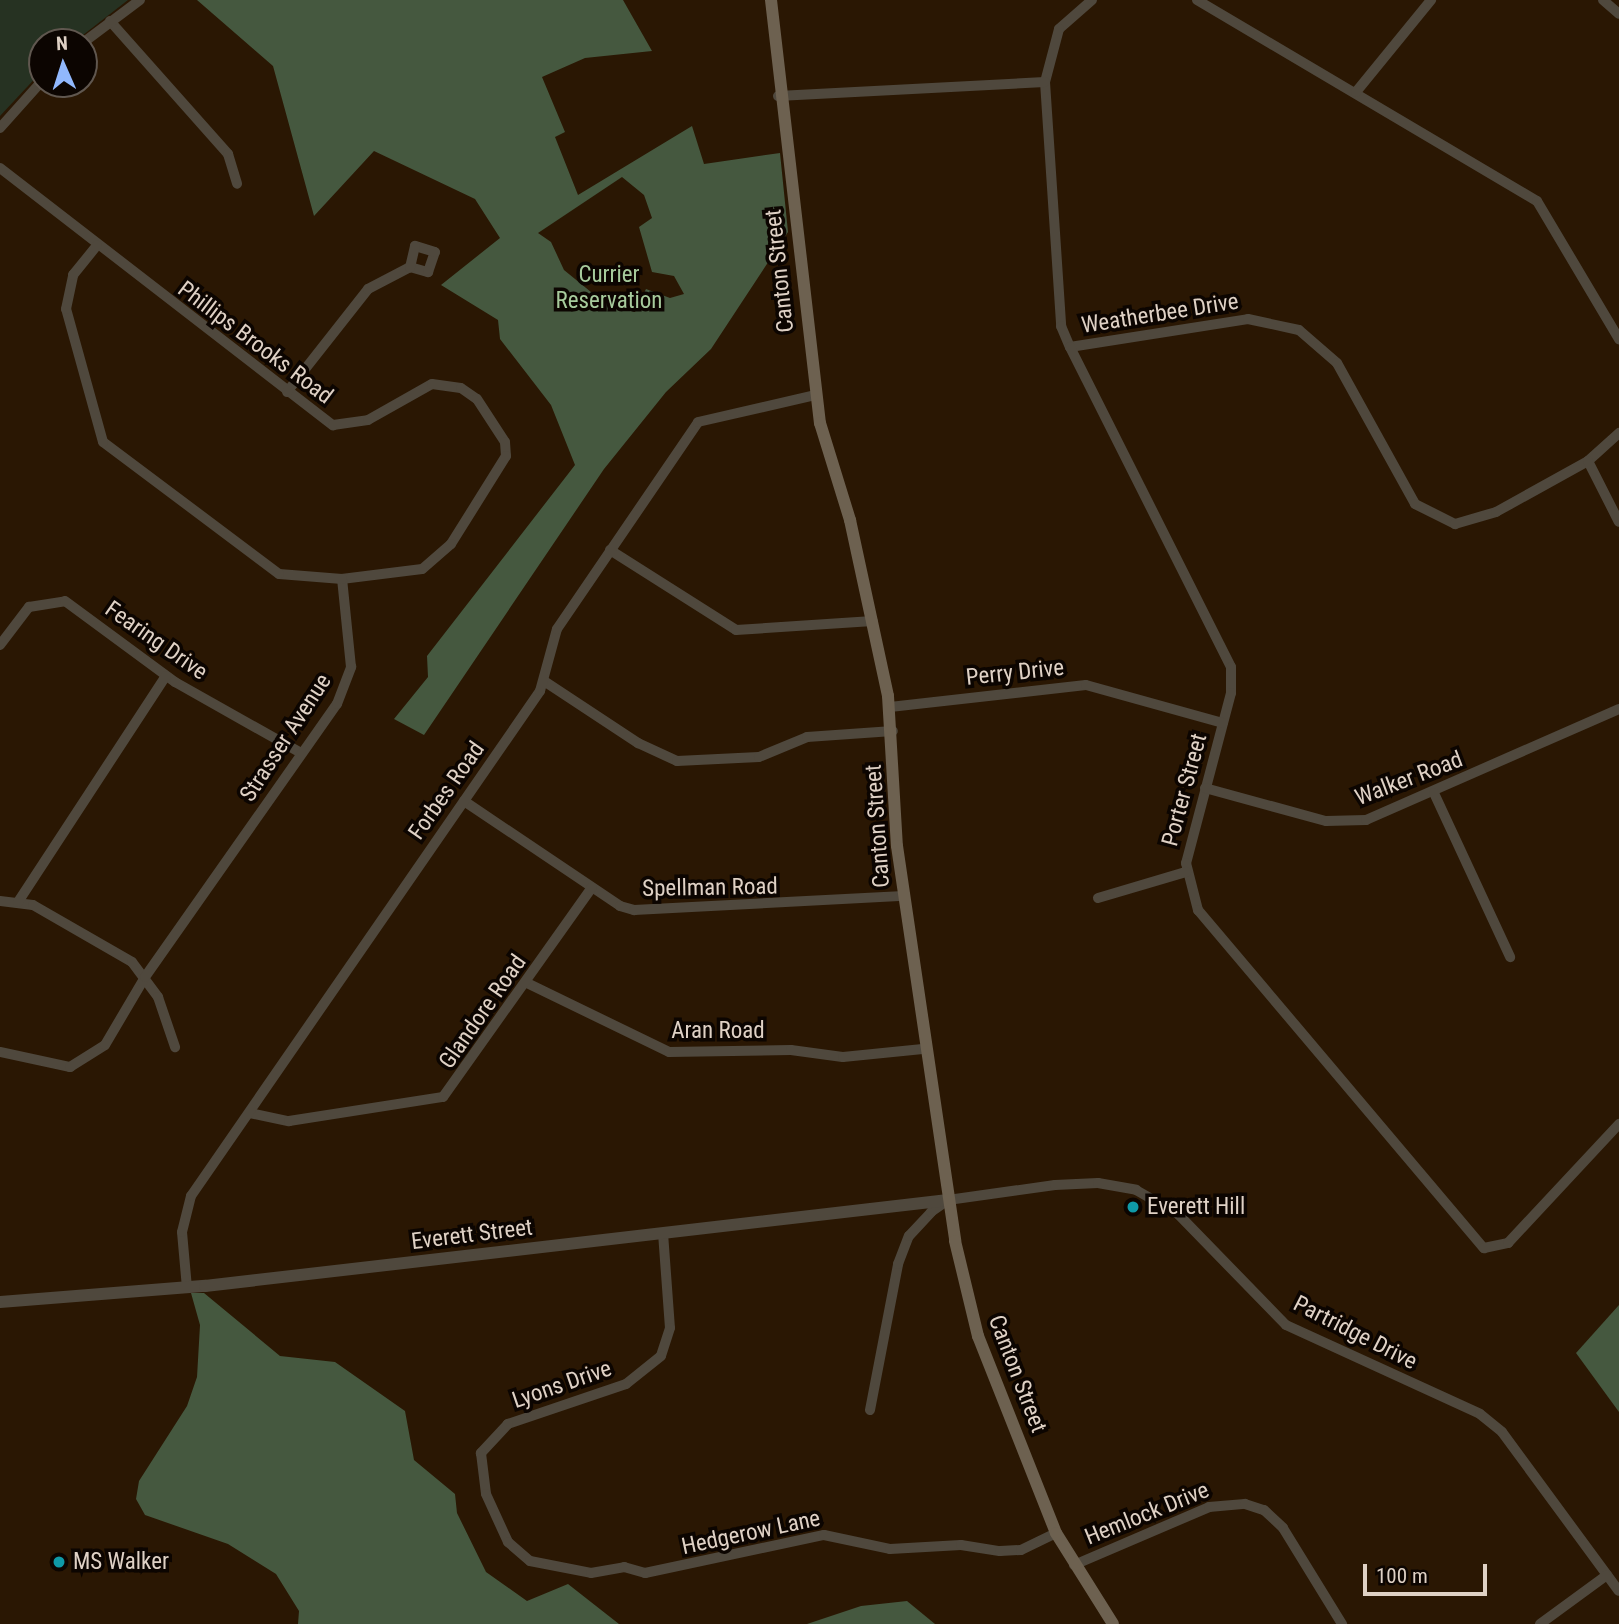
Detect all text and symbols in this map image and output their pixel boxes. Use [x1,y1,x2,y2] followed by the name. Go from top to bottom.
[28,28,98,98] north arrow
[56,32,68,55] text: N
[760,208,800,334] street label: Canton Street
[556,261,662,315] park label: Currier Reservation
[172,276,338,410] street label: Phillips Brooks Road
[1079,288,1241,340] street label: Weatherbee Drive
[100,596,212,686] street label: Fearing Drive
[965,654,1065,692] street label: Perry Drive
[235,669,337,807] street label: Strasser Avenue
[1157,731,1213,849] street label: Porter Street
[403,737,491,845] street label: Forbes Road
[1351,746,1467,812] street label: Walker Road
[860,763,896,889] street label: Canton Street
[642,873,778,903] street label: Spellman Road
[434,950,532,1074] street label: Glandore Road
[671,1017,765,1045] street label: Aran Road
[1147,1193,1245,1221] place label: Everett Hill
[1125,1199,1141,1215] marker: Everett Hill
[410,1214,534,1256] street label: Everett Street
[1289,1290,1421,1376] street label: Partridge Drive
[982,1311,1052,1437] street label: Canton Street
[509,1355,615,1415] street label: Lyons Drive
[1081,1477,1213,1551] street label: Hemlock Drive
[679,1505,823,1561] street label: Hedgerow Lane
[73,1548,169,1576] place label: MS Walker
[1367,1550,1491,1594] scale bar
[51,1554,67,1570] marker: MS Walker
[1376,1564,1428,1588] text: 100 m

